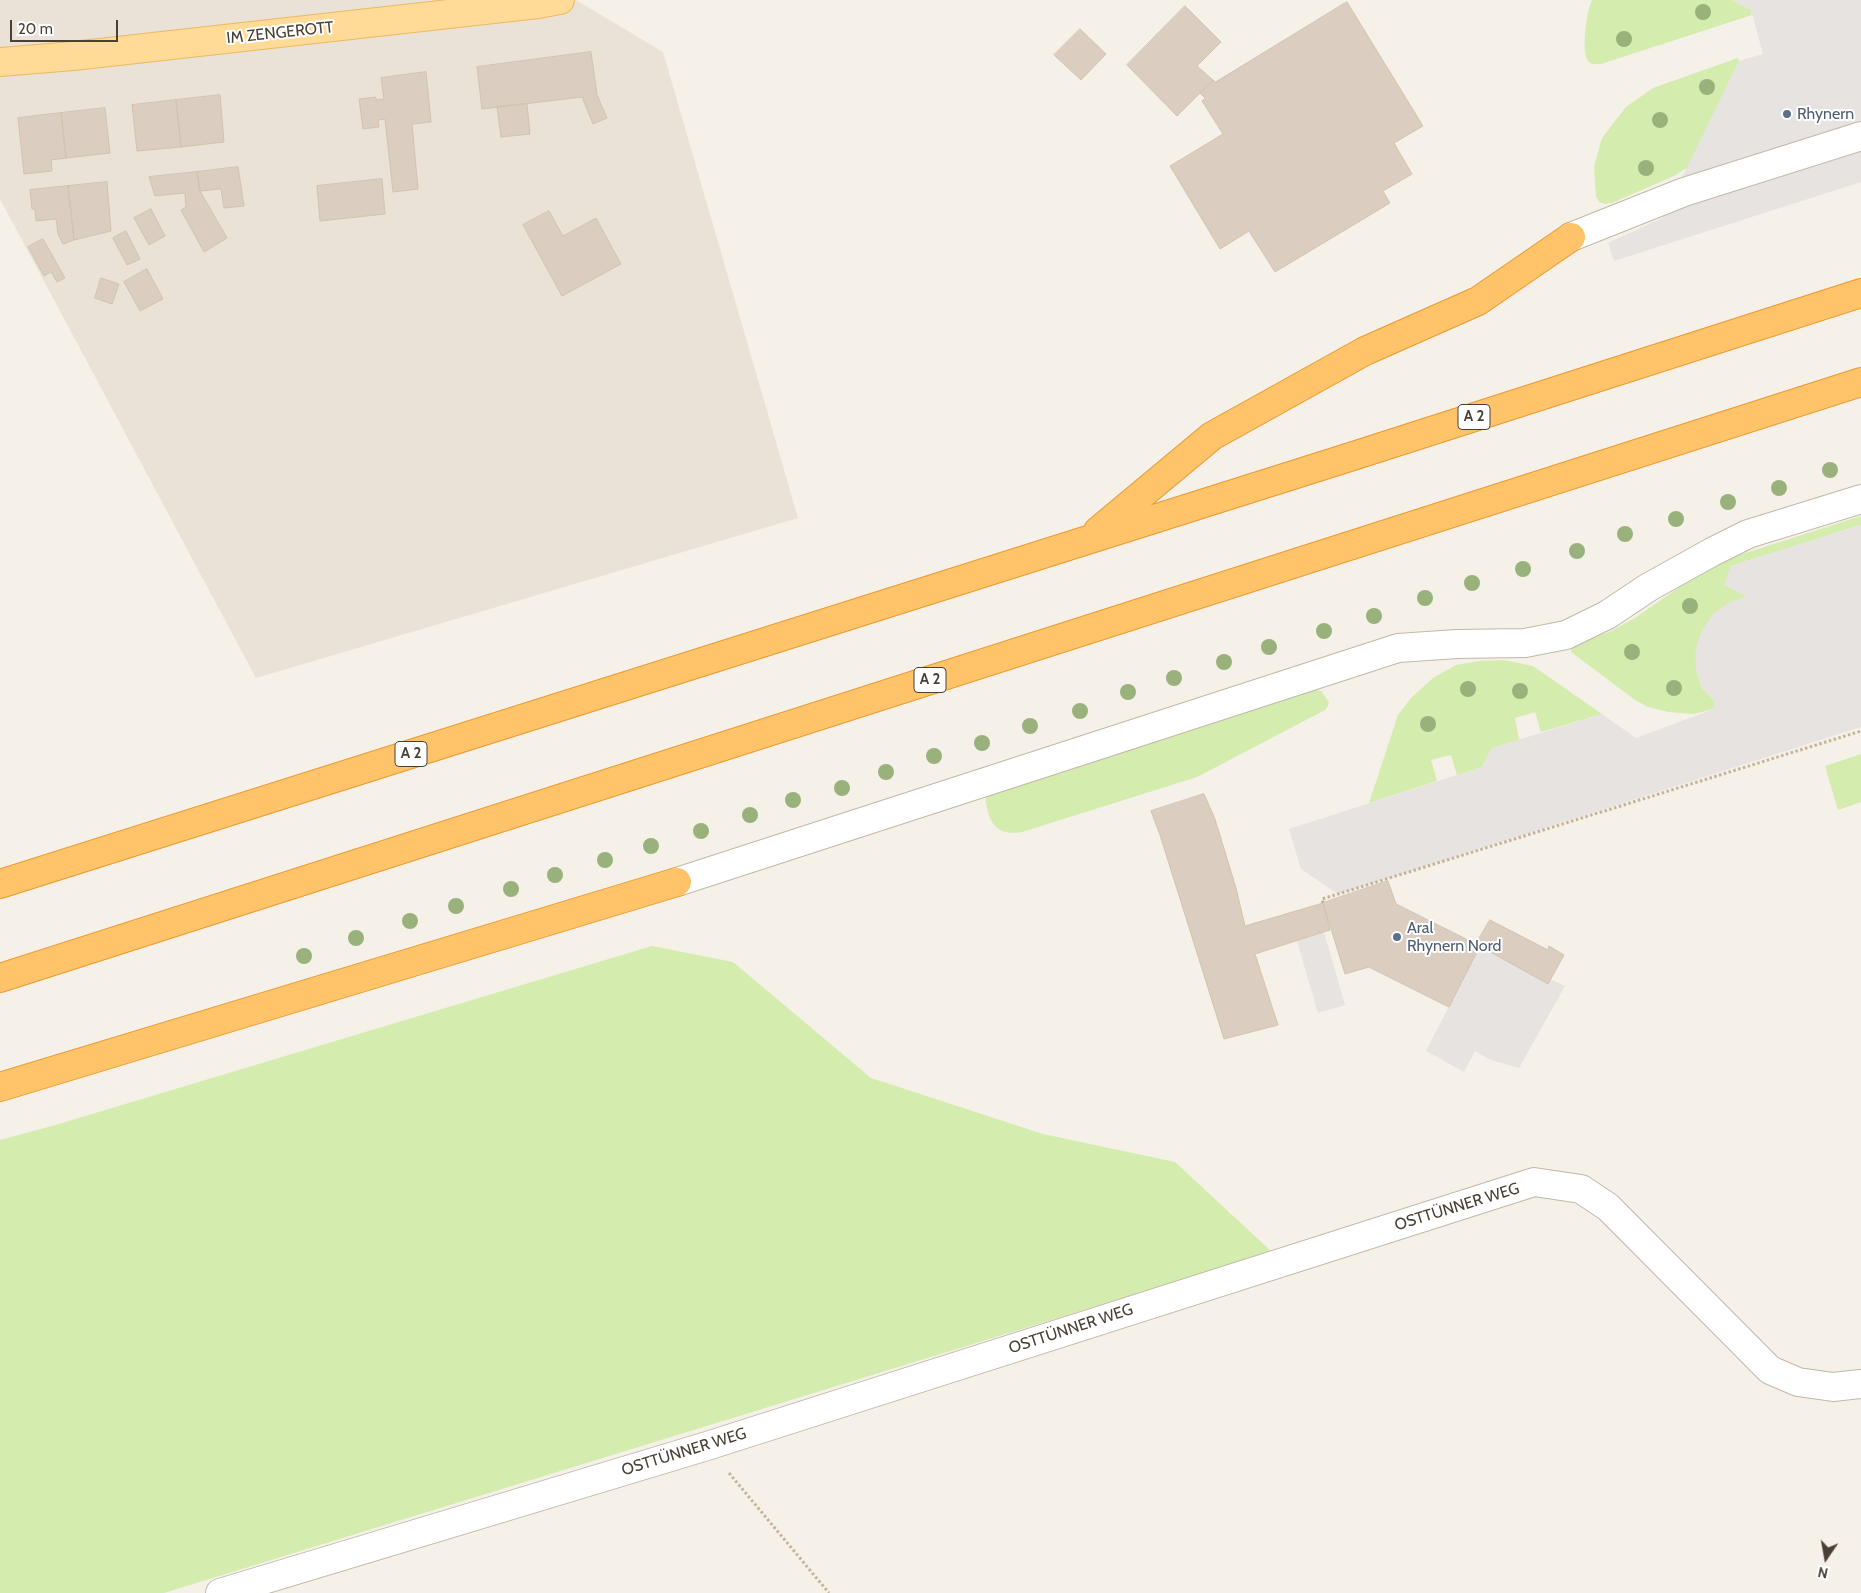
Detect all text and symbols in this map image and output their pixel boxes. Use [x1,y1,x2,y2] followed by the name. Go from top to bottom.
[12,10,120,42] scale bar
[225,18,335,48] street label: IM ZENGEROTT
[18,20,53,38] text: 20 m
[1797,104,1854,124] place label: Rhynern
[1781,108,1793,120] marker: Rhynern
[1458,404,1490,430] road number: A 2
[914,668,946,692] road number: A 2
[395,742,427,766] road number: A 2
[1407,918,1501,956] place label: Aral Rhynern Nord
[1391,931,1403,943] marker: Aral Rhynern Nord
[1392,1179,1522,1235] street label: OSTTÜNNER WEG
[1006,1300,1136,1358] street label: OSTTÜNNER WEG
[619,1424,749,1480] street label: OSTTÜNNER WEG
[1801,1533,1851,1583] north arrow
[1816,1563,1830,1583] text: N

